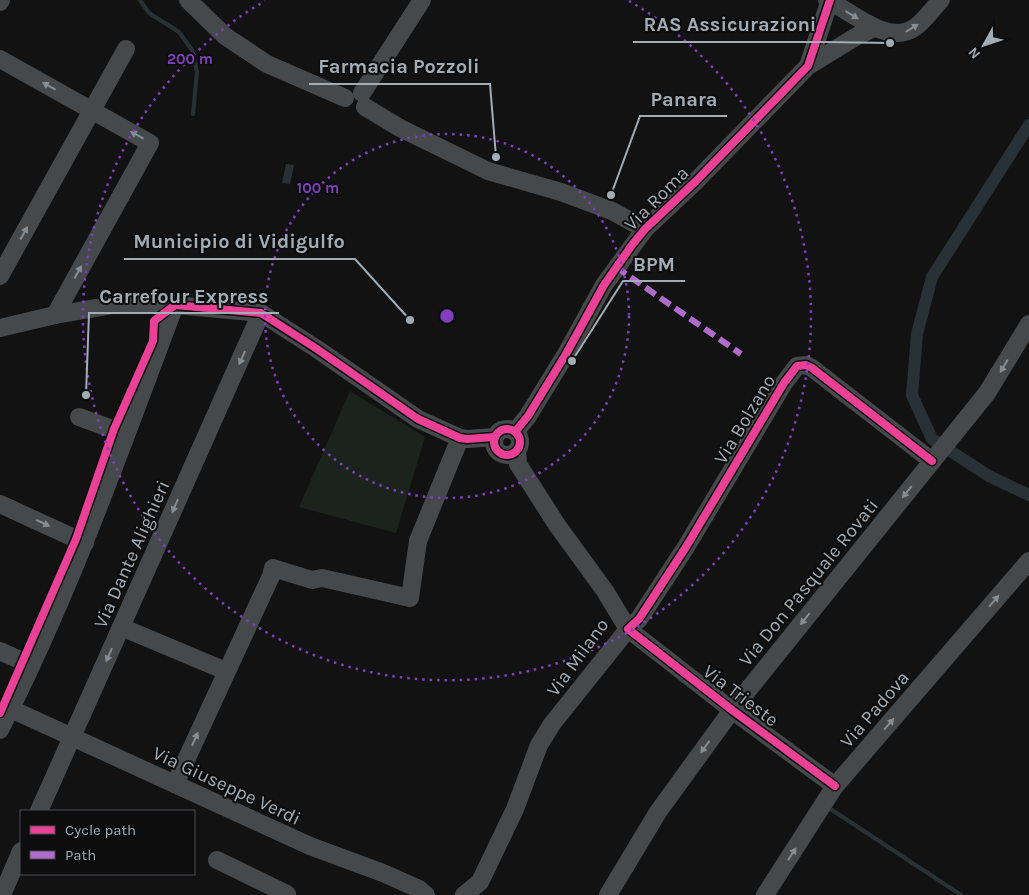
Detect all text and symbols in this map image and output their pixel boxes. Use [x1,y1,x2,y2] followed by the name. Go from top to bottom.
[633,7,826,42] callout: RAS Assicurazioni
[845,10,858,19] one-way arrow
[644,13,816,36] text: RAS Assicurazioni
[959,20,1009,70] north arrow
[905,23,919,32] one-way arrow
[965,44,984,62] text: N
[309,49,490,84] callout: Farmacia Pozzoli
[167,50,213,68] text: 200 m
[318,55,480,78] text: Farmacia Pozzoli
[640,81,727,116] callout: Panara
[42,82,56,90] one-way arrow
[650,88,718,111] text: Panara
[131,131,144,140] one-way arrow
[620,162,693,235] street label: Via Roma
[297,179,339,197] text: 100 m
[124,224,355,259] callout: Municipio di Vidigulfo
[19,227,28,240] one-way arrow
[133,230,345,253] text: Municipio di Vidigulfo
[623,246,685,281] callout: BPM
[633,253,675,276] text: BPM
[74,265,83,279] one-way arrow
[89,278,279,313] callout: Carrefour Express
[99,285,269,308] text: Carrefour Express
[438,307,456,325] centre of rings
[237,351,245,365] one-way arrow
[999,359,1008,372] one-way arrow
[710,371,780,468] street label: Via Bolzano
[89,477,174,632] street label: Via Dante Alighieri
[901,486,912,499] one-way arrow
[735,495,883,671] street label: Via Don Pasquale Rovati
[171,499,179,513] one-way arrow
[36,520,50,528] one-way arrow
[989,594,1000,607] one-way arrow
[800,612,811,625] one-way arrow
[542,614,613,701] street label: Via Milano
[105,648,113,662] one-way arrow
[698,660,782,731] street label: Via Trieste
[836,667,914,752] street label: Via Padova
[883,718,894,731] one-way arrow
[191,732,199,746] one-way arrow
[700,740,710,754] one-way arrow
[149,742,304,830] street label: Via Giuseppe Verdi
[20,810,195,875] legend
[65,821,136,839] text: Cycle path
[65,846,96,864] text: Path
[787,847,796,861] one-way arrow

